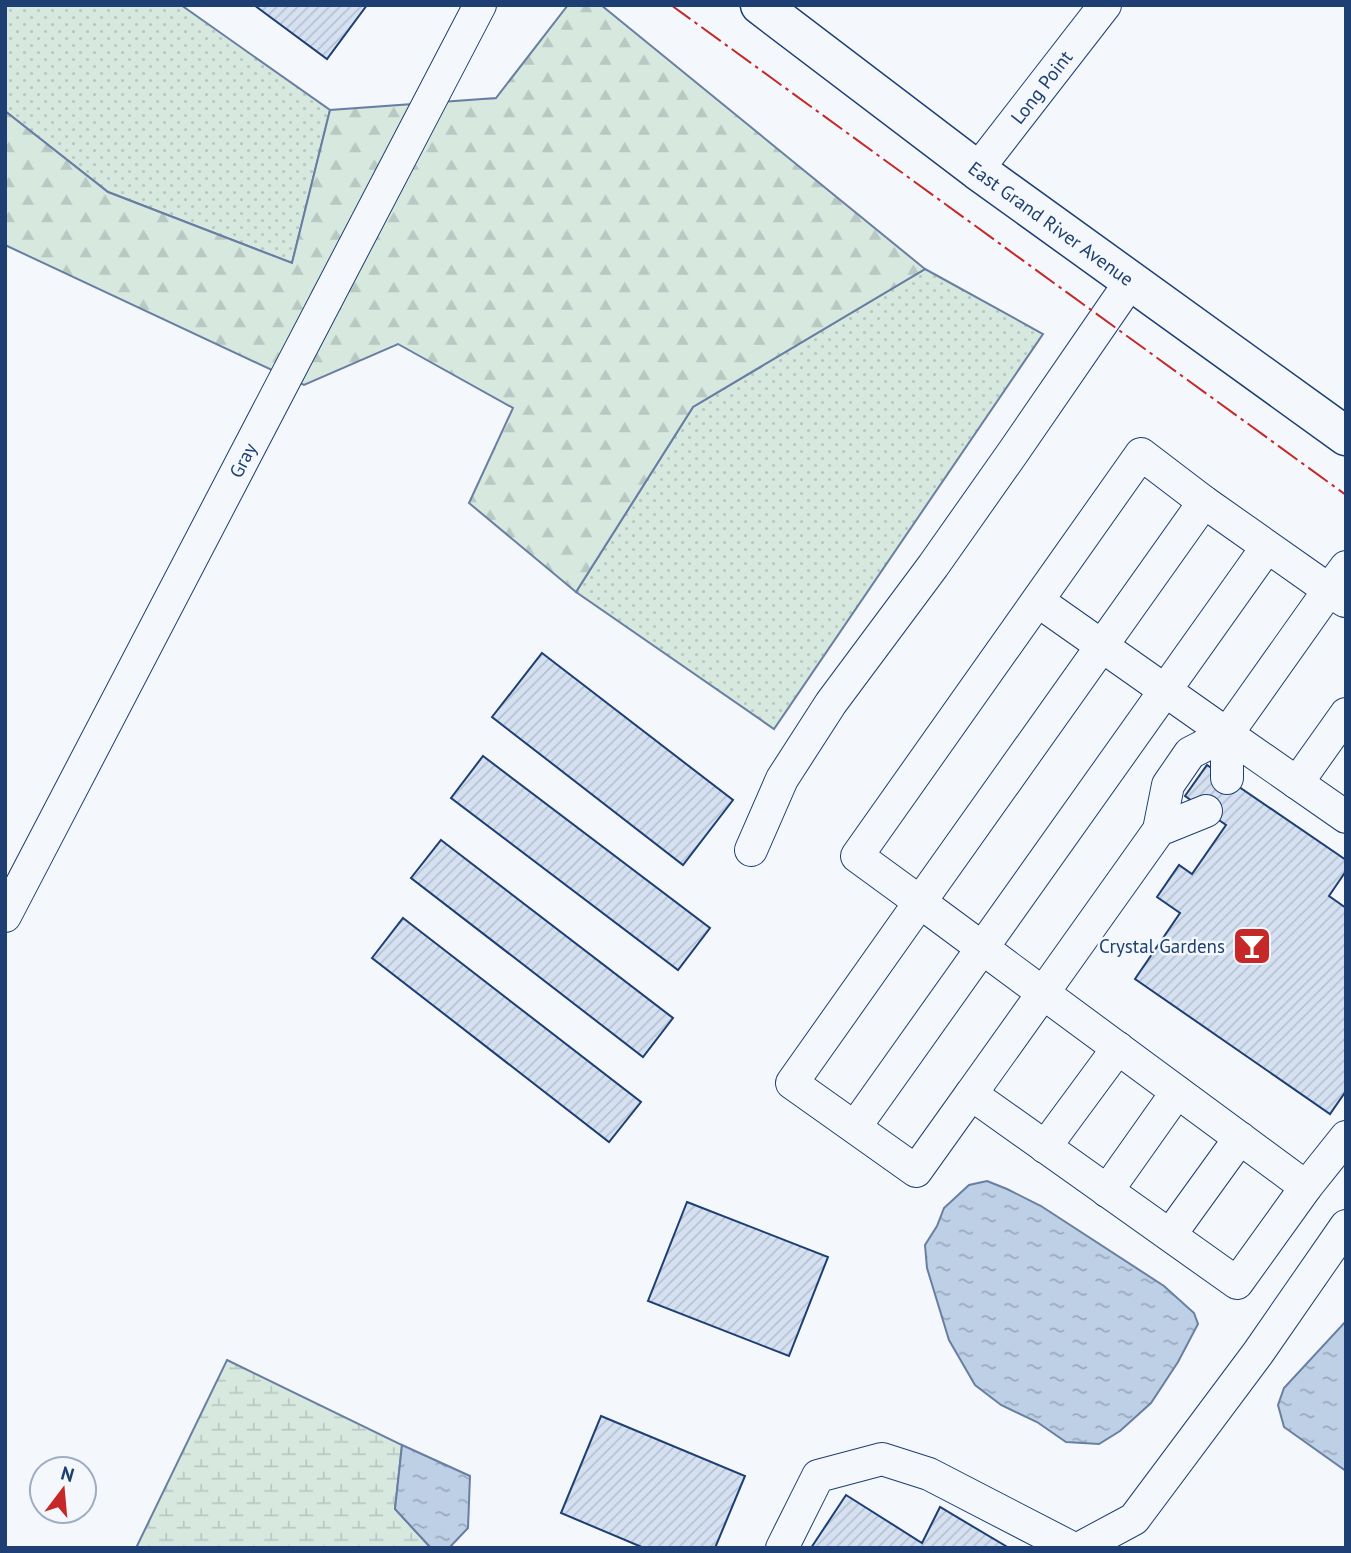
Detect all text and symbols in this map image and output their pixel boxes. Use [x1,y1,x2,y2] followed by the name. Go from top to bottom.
[1005,45,1078,129] street label: Long Point
[964,156,1138,291] street label: East Grand River Avenue
[224,438,262,482] street label: Gray
[1231,925,1273,967] bar icon: Crystal Gardens
[1099,934,1225,958] place label: Crystal Gardens
[28,1455,98,1525] north arrow
[58,1460,77,1487] text: N

